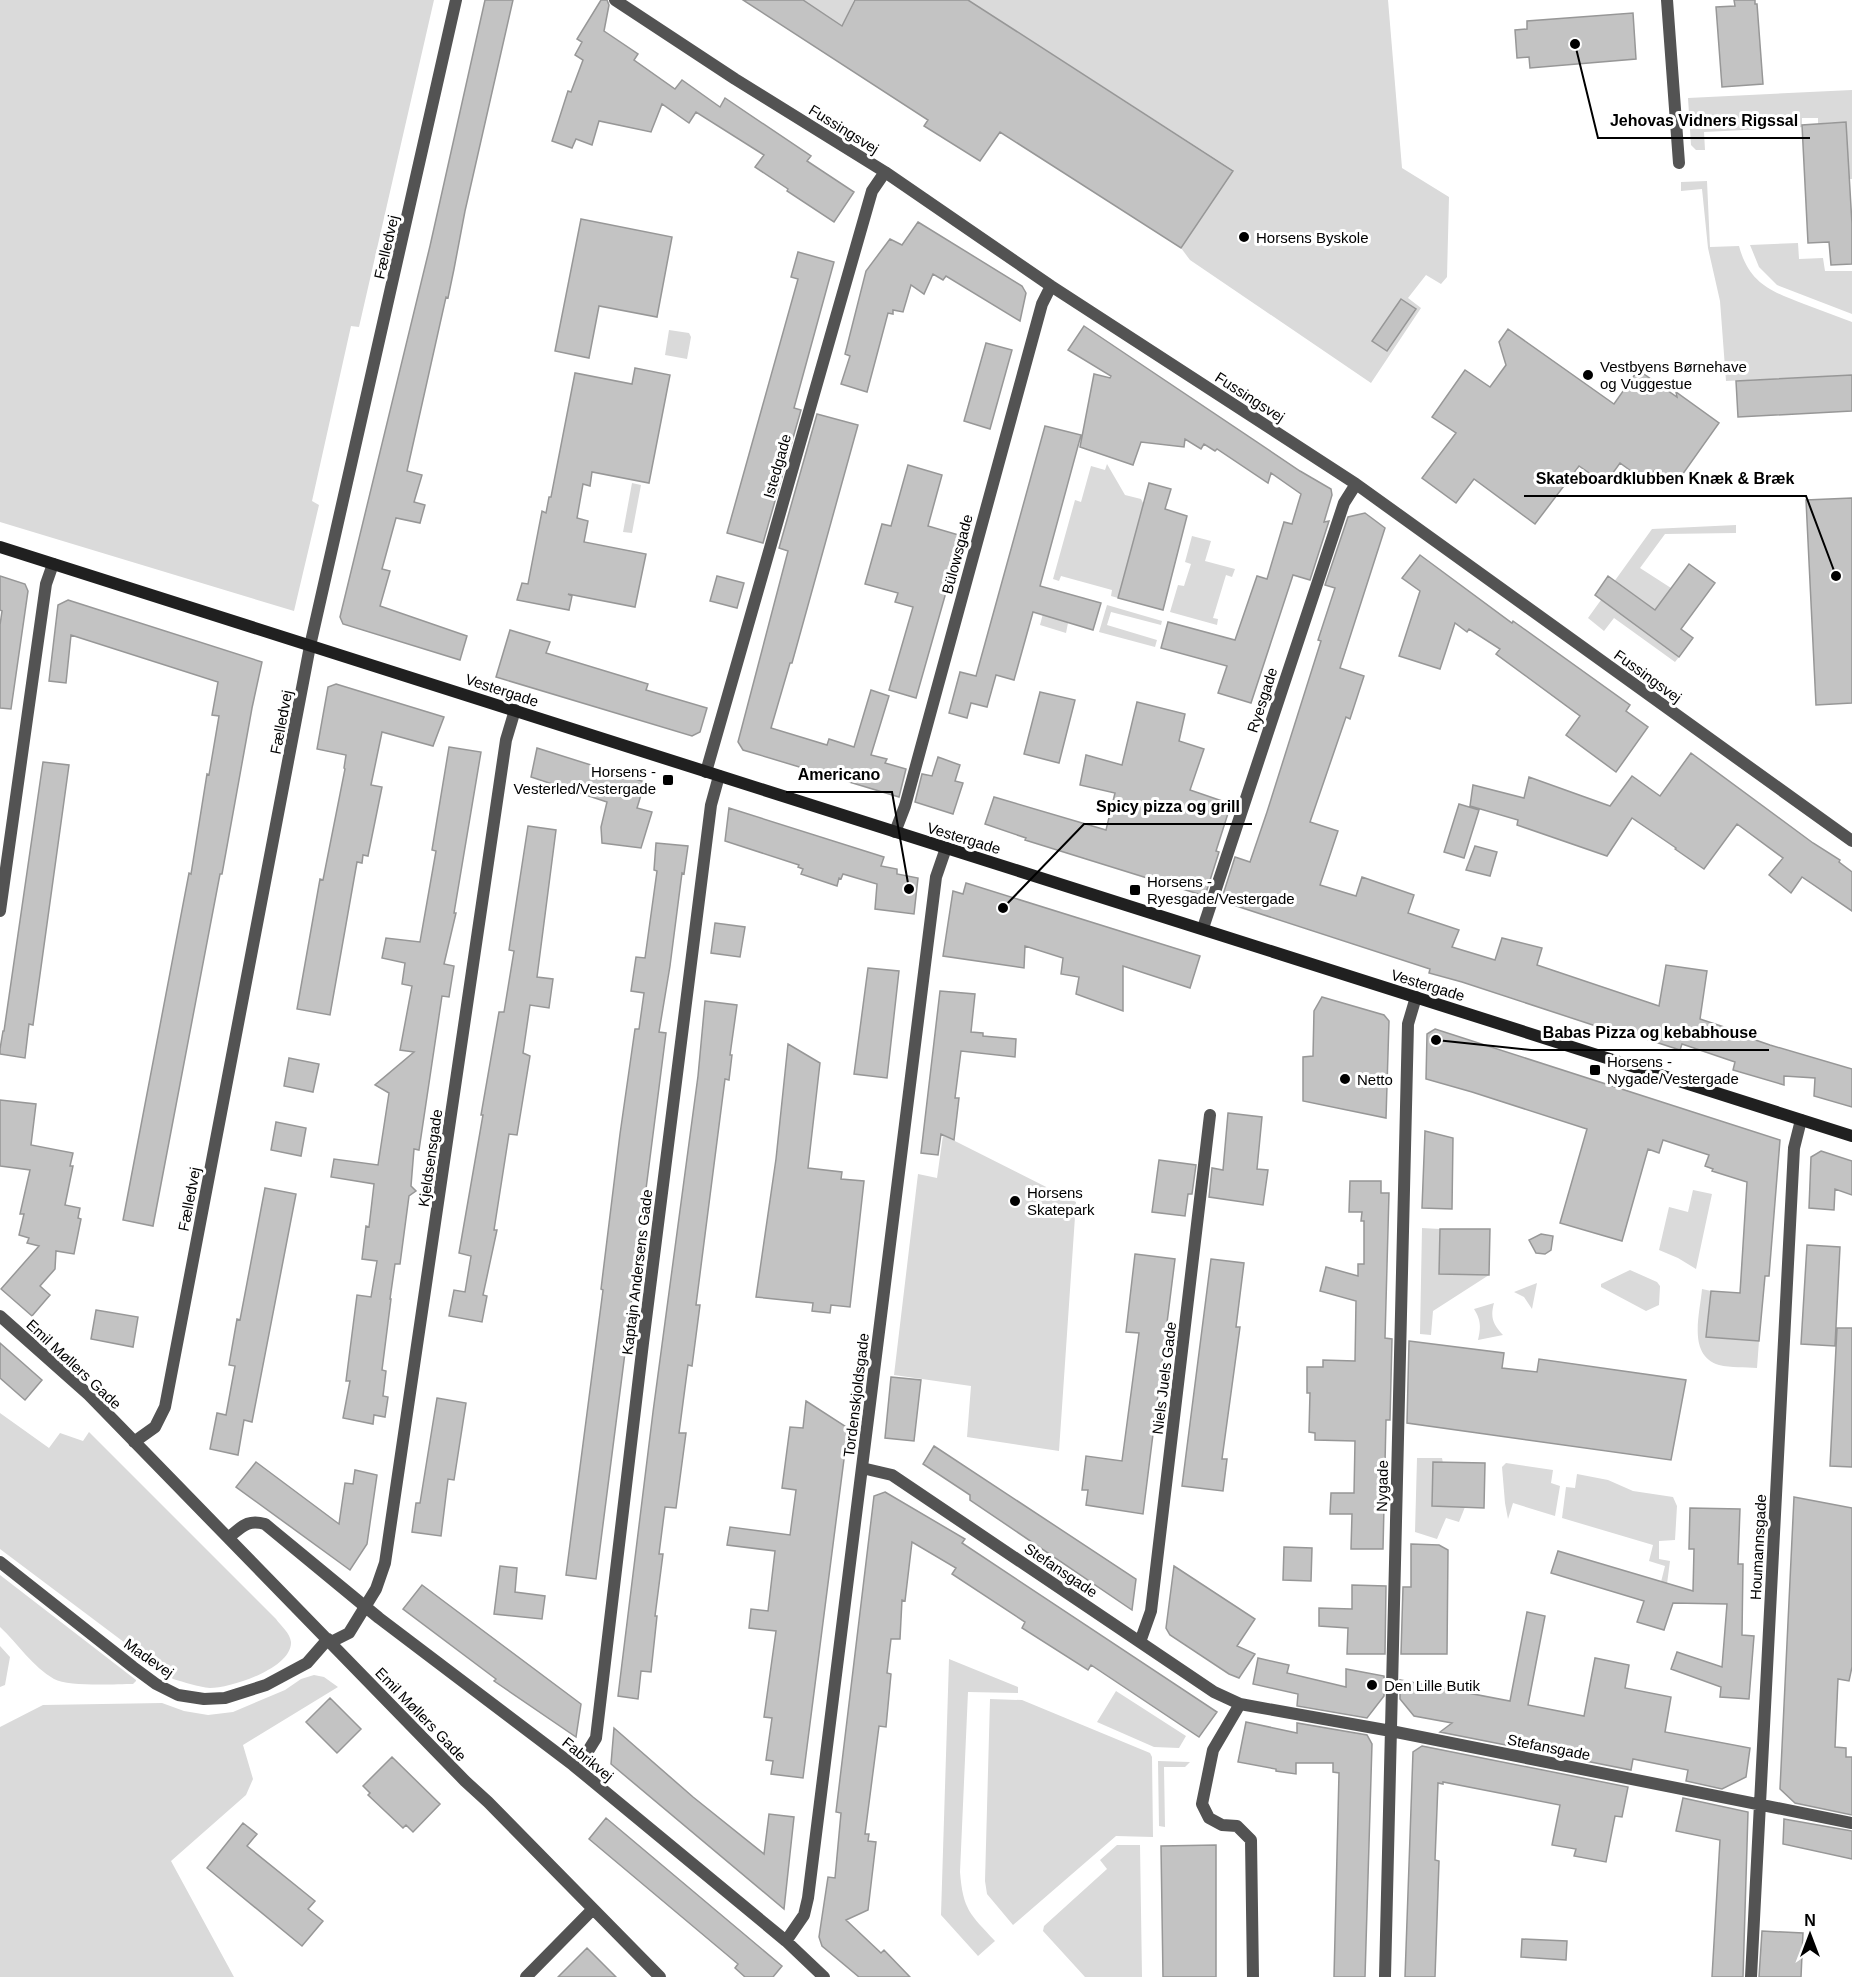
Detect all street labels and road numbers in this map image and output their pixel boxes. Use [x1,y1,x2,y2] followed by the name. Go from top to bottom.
[806,101,882,157] street label: Fussingsvej
[370,213,402,281] street label: Fælledvej
[1212,368,1288,426] street label: Fussingsvej
[760,432,794,500] street label: Istedgade
[938,512,976,596] street label: Bülowsgade
[1611,646,1685,706] street label: Fussingsvej
[1243,665,1281,735] street label: Ryesgade
[463,670,541,710] street label: Vestergade
[266,688,296,756] street label: Fælledvej
[925,819,1003,857] street label: Vestergade
[1389,966,1467,1004] street label: Vestergade
[415,1108,445,1208] street label: Kjeldsensgade
[174,1165,204,1233] street label: Fælledvej
[618,1188,656,1356] street label: Kaptajn Andersens Gade
[23,1316,125,1412] street label: Emil Møllers Gade
[1149,1321,1179,1435] street label: Niels Juels Gade
[840,1332,872,1458] street label: Tordenskjoldsgade
[1373,1460,1391,1512] street label: Nygade
[1747,1494,1769,1600] street label: Houmannsgade
[1021,1539,1101,1601] street label: Stefansgade
[121,1635,177,1681] street label: Madevej
[372,1664,470,1764] street label: Emil Møllers Gade
[1506,1731,1592,1763] street label: Stefansgade
[559,1733,617,1785] street label: Fabrikvej

